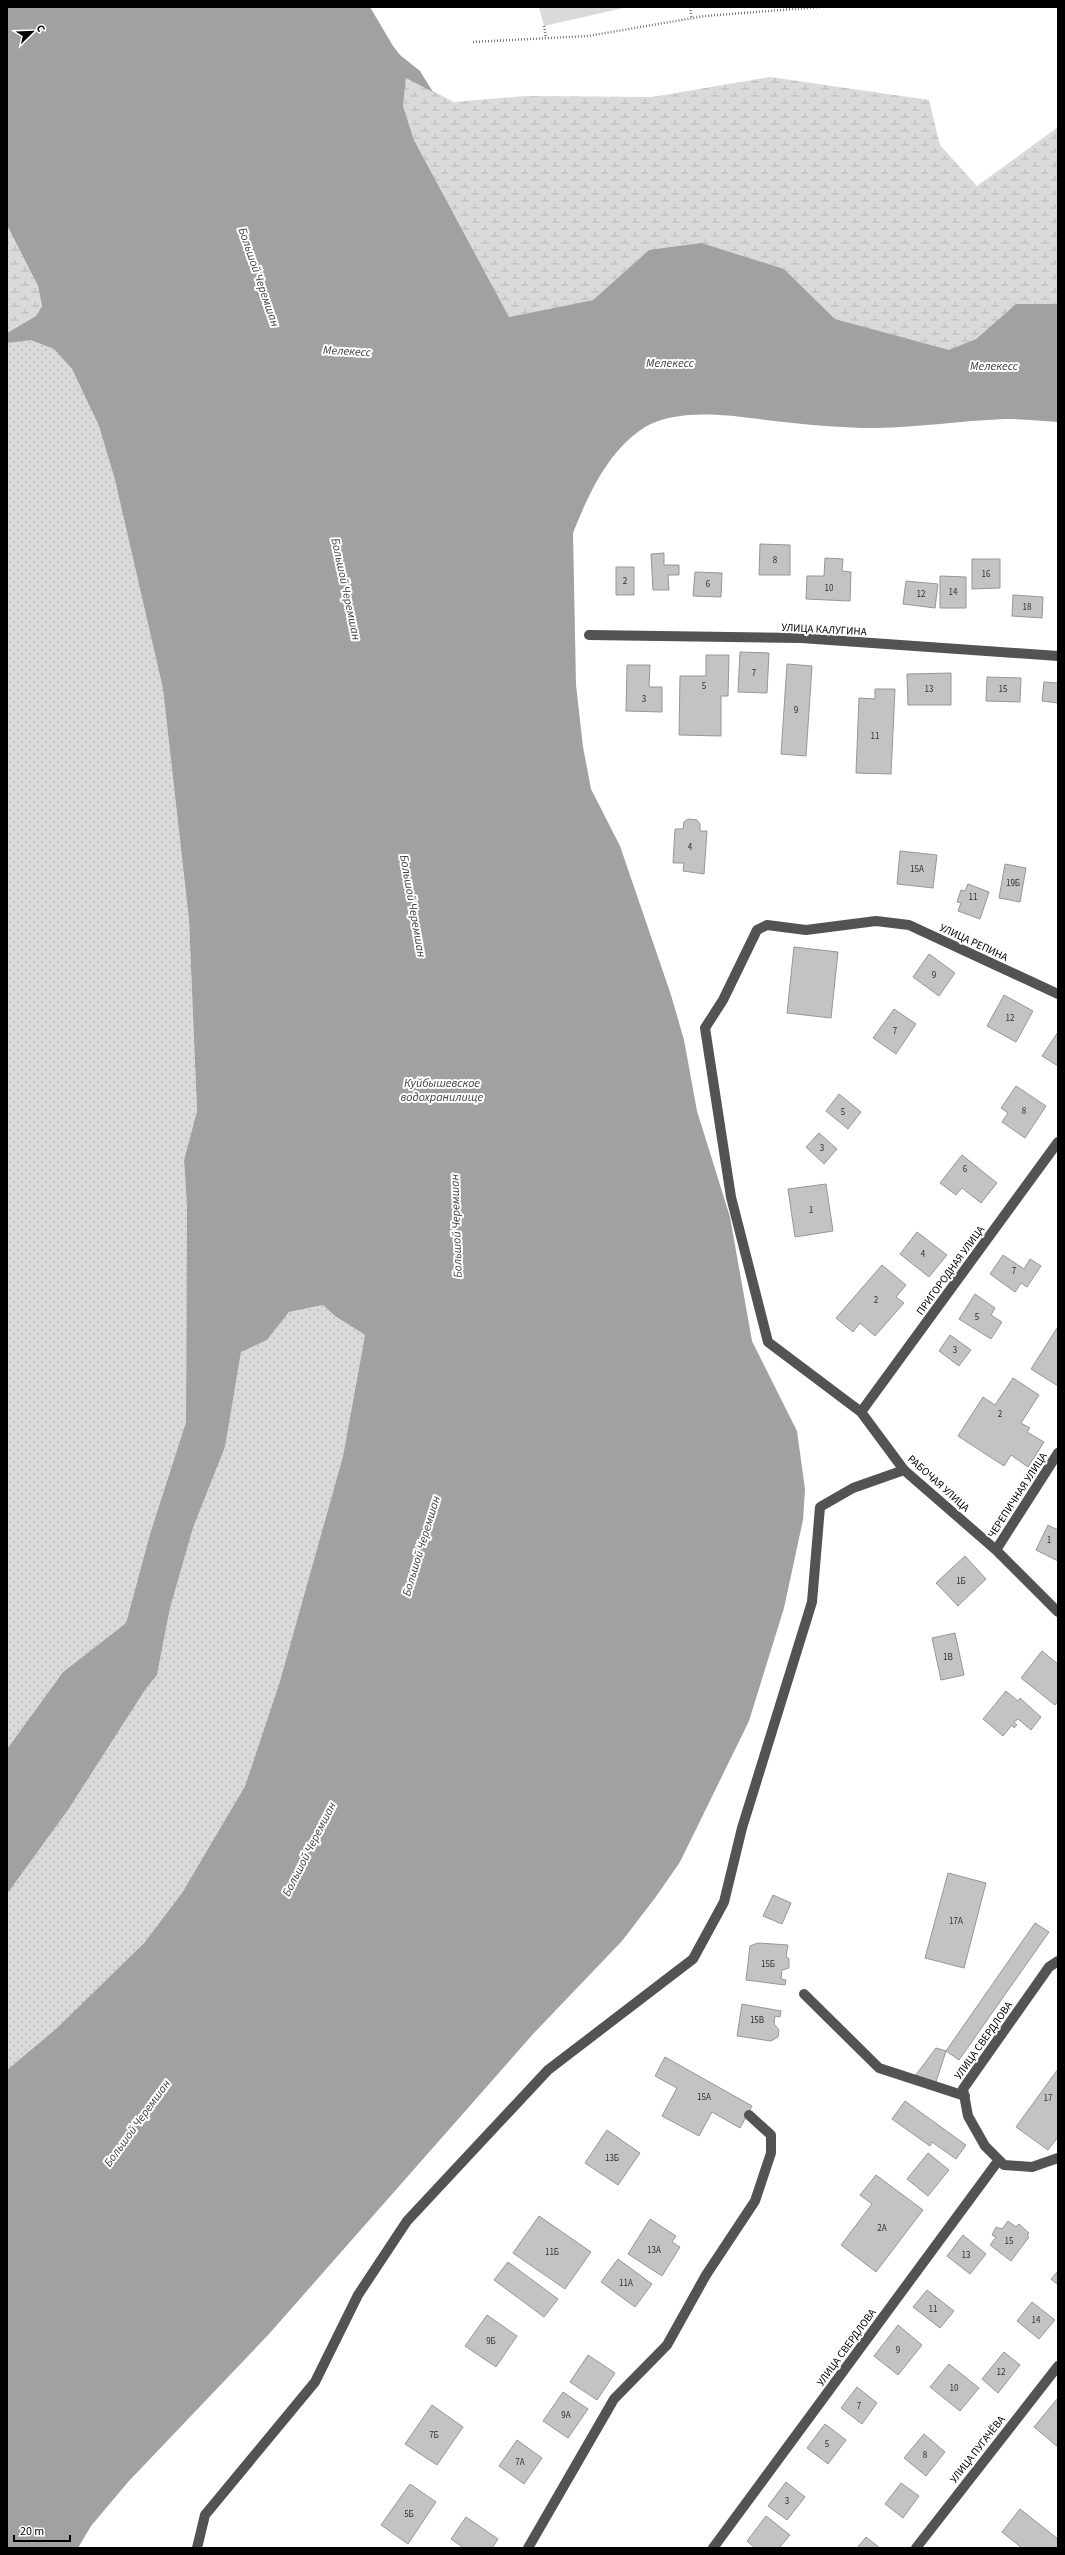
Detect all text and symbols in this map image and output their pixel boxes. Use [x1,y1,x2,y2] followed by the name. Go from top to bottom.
[12,12,52,52] north arrow
[33,22,49,35] text: С
[234,225,284,330] water label: Большой Черемшан
[323,342,372,361] water label: Мелекесс
[646,355,695,372] water label: Мелекесс
[970,358,1019,375] water label: Мелекесс
[326,536,365,642] water label: Большой Черемшан
[773,554,778,567] house number: 8
[982,568,991,581] house number: 16
[623,575,628,588] house number: 2
[706,578,711,591] house number: 6
[825,582,834,595] house number: 10
[949,586,958,599] house number: 14
[917,588,926,601] house number: 12
[1023,601,1032,614] house number: 18
[781,620,867,639] street label: УЛИЦА КАЛУГИНА
[752,667,757,680] house number: 7
[702,680,707,693] house number: 5
[925,683,934,696] house number: 13
[999,683,1008,696] house number: 15
[642,693,647,706] house number: 3
[794,704,799,717] house number: 9
[871,730,879,743] house number: 11
[688,841,693,854] house number: 4
[395,853,430,959] water label: Большой Черемшан
[910,863,924,876] house number: 15А
[1006,877,1020,890] house number: 19Б
[969,891,977,904] house number: 11
[937,920,1010,965] street label: УЛИЦА РЕПИНА
[932,969,937,982] house number: 9
[1006,1012,1015,1025] house number: 12
[893,1025,898,1038] house number: 7
[401,1075,484,1106] water label: Куйбышевское водохранилище
[1022,1105,1027,1118] house number: 8
[841,1106,846,1119] house number: 5
[820,1142,825,1155] house number: 3
[963,1163,968,1176] house number: 6
[446,1173,467,1278] water label: Большой Черемшан
[809,1204,813,1217] house number: 1
[913,1223,988,1318] street label: ПРИГОРОДНАЯ УЛИЦА
[921,1248,926,1261] house number: 4
[1012,1265,1017,1278] house number: 7
[874,1294,879,1307] house number: 2
[975,1311,980,1324] house number: 5
[953,1344,958,1357] house number: 3
[998,1408,1003,1421] house number: 2
[984,1450,1051,1541] street label: ЧЕРЕПИЧНАЯ УЛИЦА
[904,1451,973,1515] street label: РАБОЧАЯ УЛИЦА
[398,1493,445,1598] water label: Большой Черемшан
[1047,1534,1051,1547] house number: 1
[956,1575,966,1588] house number: 1Б
[943,1651,953,1664] house number: 1В
[278,1799,341,1899] water label: Большой Черемшан
[949,1915,963,1928] house number: 17А
[761,1958,775,1971] house number: 15Б
[951,1998,1016,2082] street label: УЛИЦА СВЕРДЛОВА
[750,2014,764,2027] house number: 15В
[100,2076,175,2170] water label: Большой Черемшан
[697,2091,711,2104] house number: 15А
[1044,2092,1053,2105] house number: 17
[605,2152,619,2165] house number: 13Б
[877,2222,887,2235] house number: 2А
[1005,2235,1014,2248] house number: 15
[647,2244,661,2257] house number: 13А
[545,2246,559,2259] house number: 11Б
[962,2249,971,2262] house number: 13
[619,2277,633,2290] house number: 11А
[929,2303,937,2316] house number: 11
[813,2306,880,2389] street label: УЛИЦА СВЕРДЛОВА
[1032,2314,1041,2327] house number: 14
[486,2335,496,2348] house number: 9Б
[896,2344,901,2357] house number: 9
[997,2366,1006,2379] house number: 12
[950,2382,959,2395] house number: 10
[857,2400,862,2413] house number: 7
[561,2409,571,2422] house number: 9А
[946,2412,1009,2486] street label: УЛИЦА ПУГАЧЁВА
[429,2429,439,2442] house number: 7Б
[825,2438,830,2451] house number: 5
[923,2449,928,2462] house number: 8
[515,2456,525,2469] house number: 7А
[785,2495,790,2508] house number: 3
[404,2508,414,2521] house number: 5Б
[14,2517,70,2543] scale bar
[20,2523,44,2540] text: 20 m

